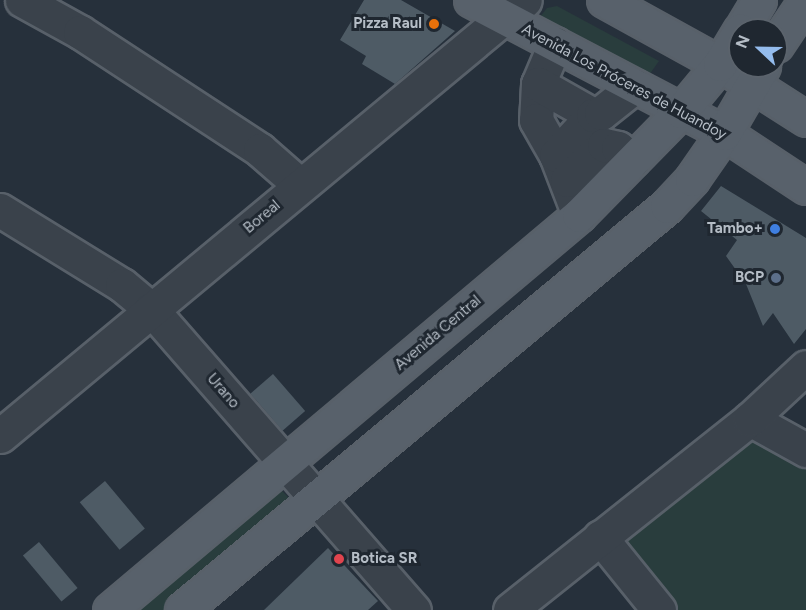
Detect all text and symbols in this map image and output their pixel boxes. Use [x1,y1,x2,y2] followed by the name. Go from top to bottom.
[353,15,422,33] place label: Pizza Raul
[427,17,441,31] marker: Pizza Raul
[728,18,788,78] north arrow
[519,20,729,144] street label: Avenida Los Próceres de Huandoy
[732,33,754,51] text: N
[240,197,284,237] street label: Boreal
[707,220,763,238] place label: Tambo+
[768,222,782,236] marker: Tambo+
[735,269,764,287] place label: BCP
[769,271,783,285] marker: BCP
[391,292,485,374] street label: Avenida Central
[203,370,243,412] street label: Urano
[351,550,417,568] place label: Botica SR
[332,552,346,566] marker: Botica SR

